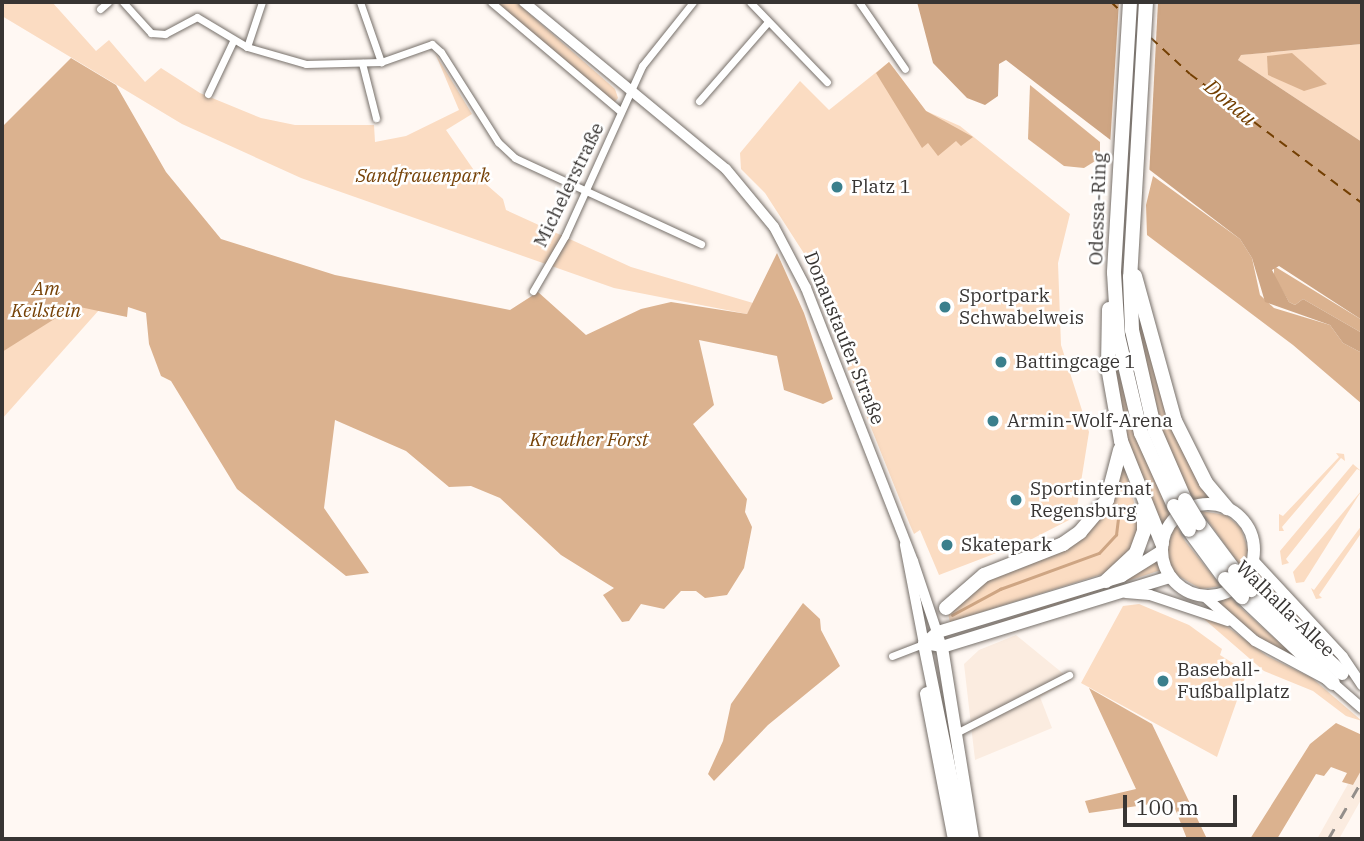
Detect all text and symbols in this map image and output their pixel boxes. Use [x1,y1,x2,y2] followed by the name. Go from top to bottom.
[1200,73,1262,131] water label: Donau
[529,119,609,251] street label: Michelerstraße
[1085,152,1111,266] street label: Odessa-Ring
[356,165,490,187] park label: Sandfrauenpark
[851,176,911,198] place label: Platz 1
[829,179,845,195] marker: Platz 1
[799,248,889,428] street label: Donaustaufer Straße
[11,278,81,322] park label: Am Keilstein
[959,285,1084,329] place label: Sportpark Schwabelweis
[937,299,953,315] marker: Sportpark Schwabelweis
[1015,351,1136,373] place label: Battingcage 1
[993,354,1009,370] marker: Battingcage 1
[1007,410,1173,432] place label: Armin-Wolf-Arena
[985,413,1001,429] marker: Armin-Wolf-Arena
[529,429,649,451] park label: Kreuther Forst
[1030,478,1151,522] place label: Sportinternat Regensburg
[1008,492,1024,508] marker: Sportinternat Regensburg
[961,534,1052,556] place label: Skatepark
[939,537,955,553] marker: Skatepark
[1231,556,1339,662] street label: Walhalla-Allee
[1177,659,1290,703] place label: Baseball- Fußballplatz
[1155,673,1171,689] marker: Baseball- Fußballplatz
[1126,782,1240,826] scale bar
[1136,793,1199,821] text: 100 m

